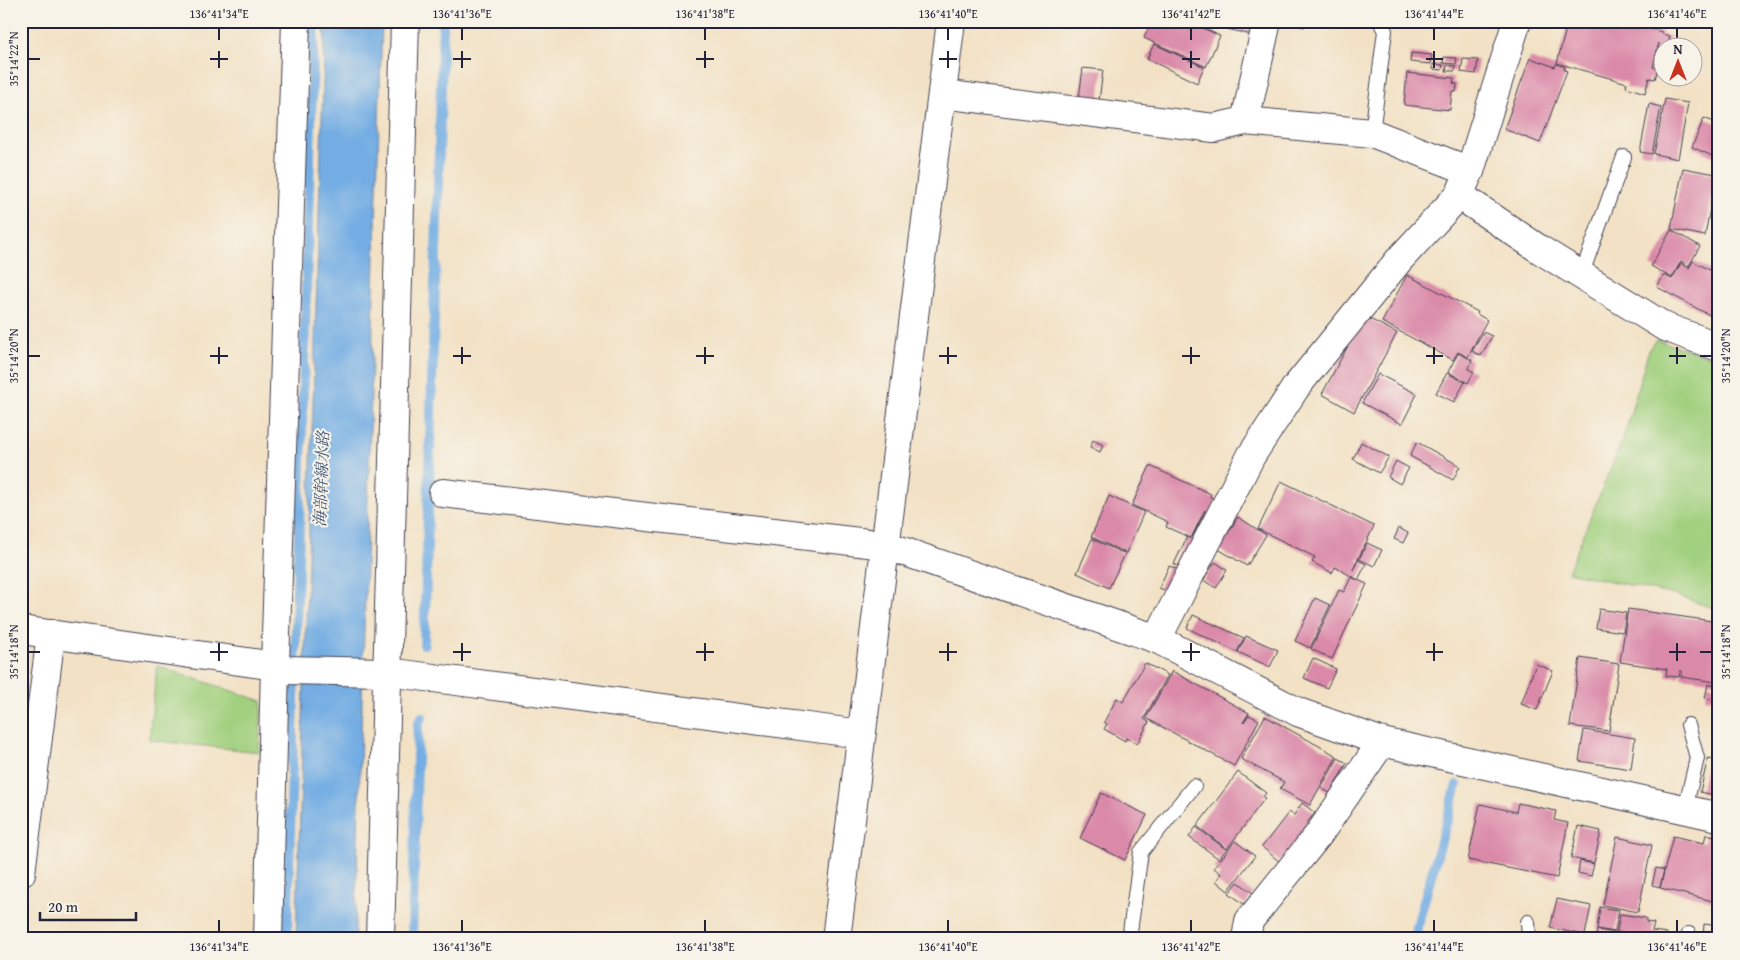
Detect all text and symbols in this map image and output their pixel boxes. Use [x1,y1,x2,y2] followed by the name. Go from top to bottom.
[189,5,249,22] text: 136°41'34"E
[432,5,492,22] text: 136°41'36"E
[675,5,735,22] text: 136°41'38"E
[918,5,978,22] text: 136°41'40"E
[1161,5,1221,22] text: 136°41'42"E
[1404,5,1464,22] text: 136°41'44"E
[1647,5,1707,22] text: 136°41'46"E
[5,31,22,87] text: 35°14'22"N
[1652,38,1702,88] north arrow
[1673,39,1683,59] text: N
[5,328,22,384] text: 35°14'20"N
[1717,328,1734,384] text: 35°14'20"N
[307,430,335,527] water label: 海部幹線水路
[5,624,22,680] text: 35°14'18"N
[1717,624,1734,680] text: 35°14'18"N
[40,890,136,922] scale bar
[48,896,79,917] text: 20 m
[189,938,249,955] text: 136°41'34"E
[432,938,492,955] text: 136°41'36"E
[675,938,735,955] text: 136°41'38"E
[918,938,978,955] text: 136°41'40"E
[1161,938,1221,955] text: 136°41'42"E
[1404,938,1464,955] text: 136°41'44"E
[1647,938,1707,955] text: 136°41'46"E

